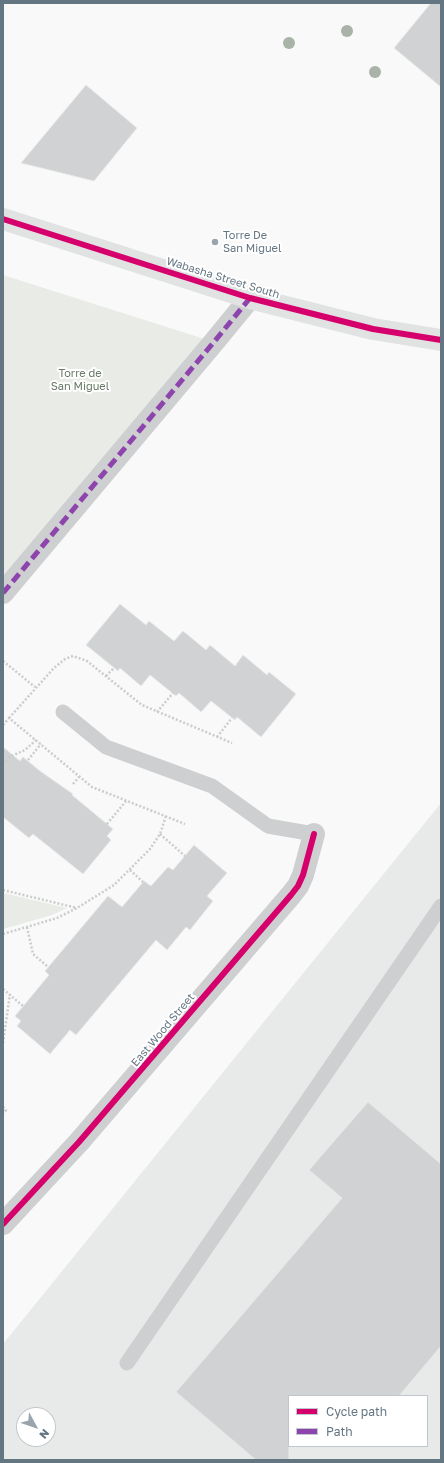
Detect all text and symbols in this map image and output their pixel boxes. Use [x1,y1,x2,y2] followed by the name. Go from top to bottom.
[223,229,281,255] place label: Torre De San Miguel
[210,237,220,247] marker: Torre De San Miguel
[165,254,281,302] street label: Wabasha Street South
[51,367,109,393] park label: Torre de San Miguel
[129,991,197,1069] street label: East Wood Street
[288,1395,428,1447] legend
[326,1404,387,1419] text: Cycle path
[16,1407,56,1447] north arrow
[326,1424,353,1439] text: Path
[37,1427,52,1442] text: N

